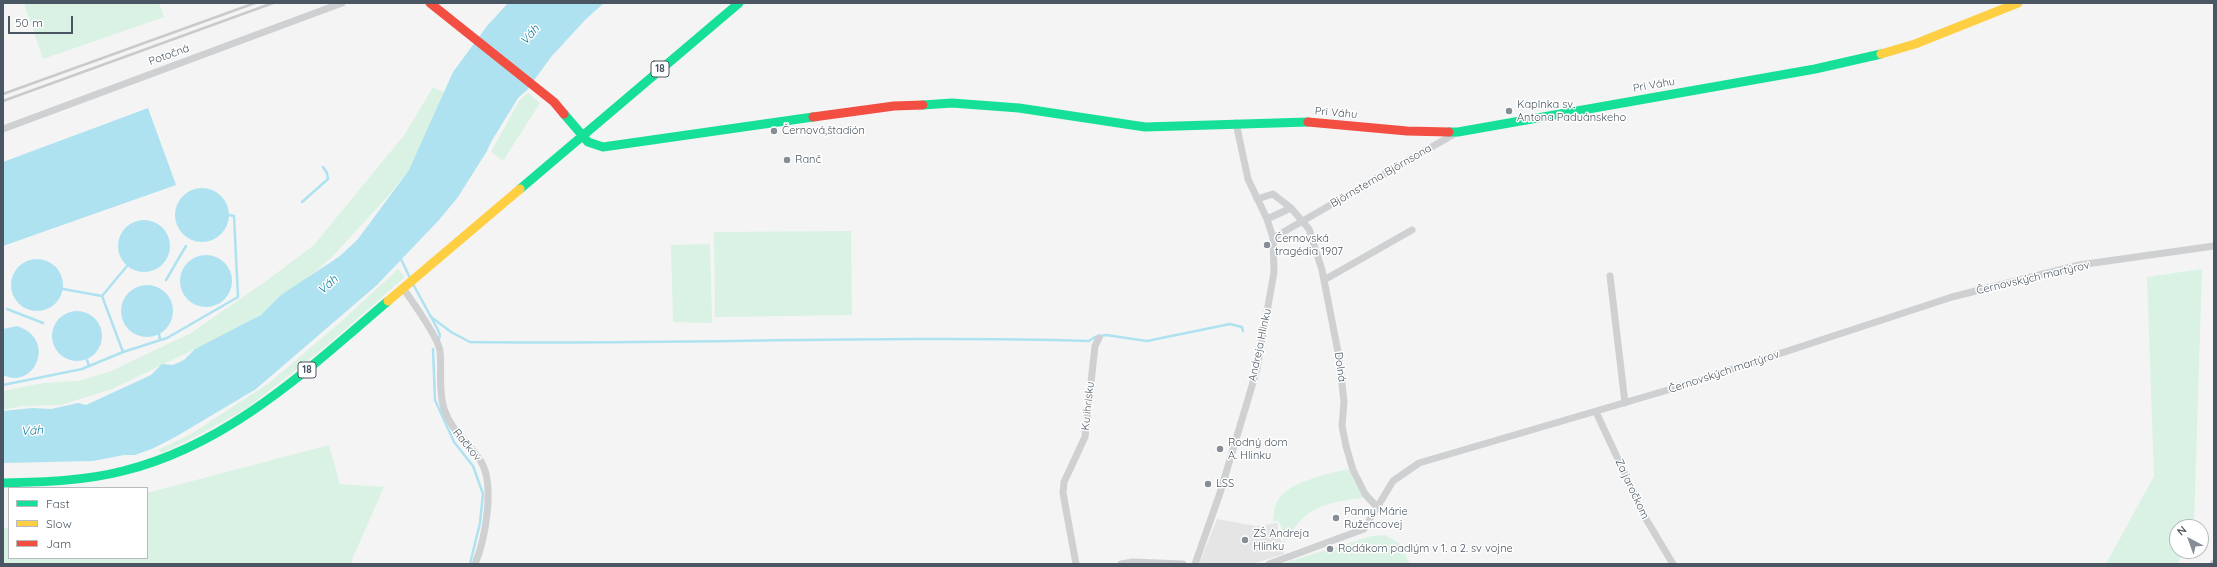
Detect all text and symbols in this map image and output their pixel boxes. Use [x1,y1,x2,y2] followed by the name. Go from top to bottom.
[10,8,75,34] scale bar
[15,15,43,30] text: 50 m
[517,22,543,48] water label: Váh
[147,42,191,68] street label: Potočná
[651,61,669,77] road number: 18
[1632,75,1676,95] street label: Pri Váhu
[1517,98,1626,124] place label: Kaplnka sv. Antona Paduánskeho
[1314,105,1358,121] street label: Pri Váhu
[1504,106,1514,116] marker: Kaplnka sv. Antona Paduánskeho
[782,124,865,138] place label: Černová,štadión
[769,126,779,136] marker: Černová,štadión
[1328,142,1434,210] street label: Björnsterna Björnsona
[795,153,821,167] place label: Ranč
[782,155,792,165] marker: Ranč
[1275,232,1343,258] place label: Černovská tragédia 1907
[1262,240,1272,250] marker: Černovská tragédia 1907
[1975,259,2091,297] street label: Černovských martýrov
[315,272,341,298] water label: Váh
[1246,307,1274,383] street label: Andreja Hlinku
[1667,348,1781,396] street label: Černovských martýrov
[1331,351,1349,383] street label: Dolná
[298,362,316,378] road number: 18
[1079,381,1097,431] street label: Ku ihrisku
[21,423,43,439] water label: Váh
[450,426,484,464] street label: Račkov
[1228,436,1288,462] place label: Rodný dom A. Hlinku
[1215,444,1225,454] marker: Rodný dom A. Hlinku
[1612,457,1652,521] street label: Za jaročkom
[1216,477,1234,491] place label: LSS
[1203,479,1213,489] marker: LSS
[8,487,148,559] legend
[46,496,70,511] text: Fast
[1344,505,1408,531] place label: Panny Márie Ružencovej
[1331,513,1341,523] marker: Panny Márie Ružencovej
[46,516,72,531] text: Slow
[2169,519,2209,559] north arrow
[2174,523,2189,539] text: N
[1253,527,1309,553] place label: ZŠ Andreja Hlinku
[1240,535,1250,545] marker: ZŠ Andreja Hlinku
[46,536,71,551] text: Jam
[1338,542,1513,556] place label: Rodákom padlým v 1. a 2. sv vojne
[1325,544,1335,554] marker: Rodákom padlým v 1. a 2. sv vojne

